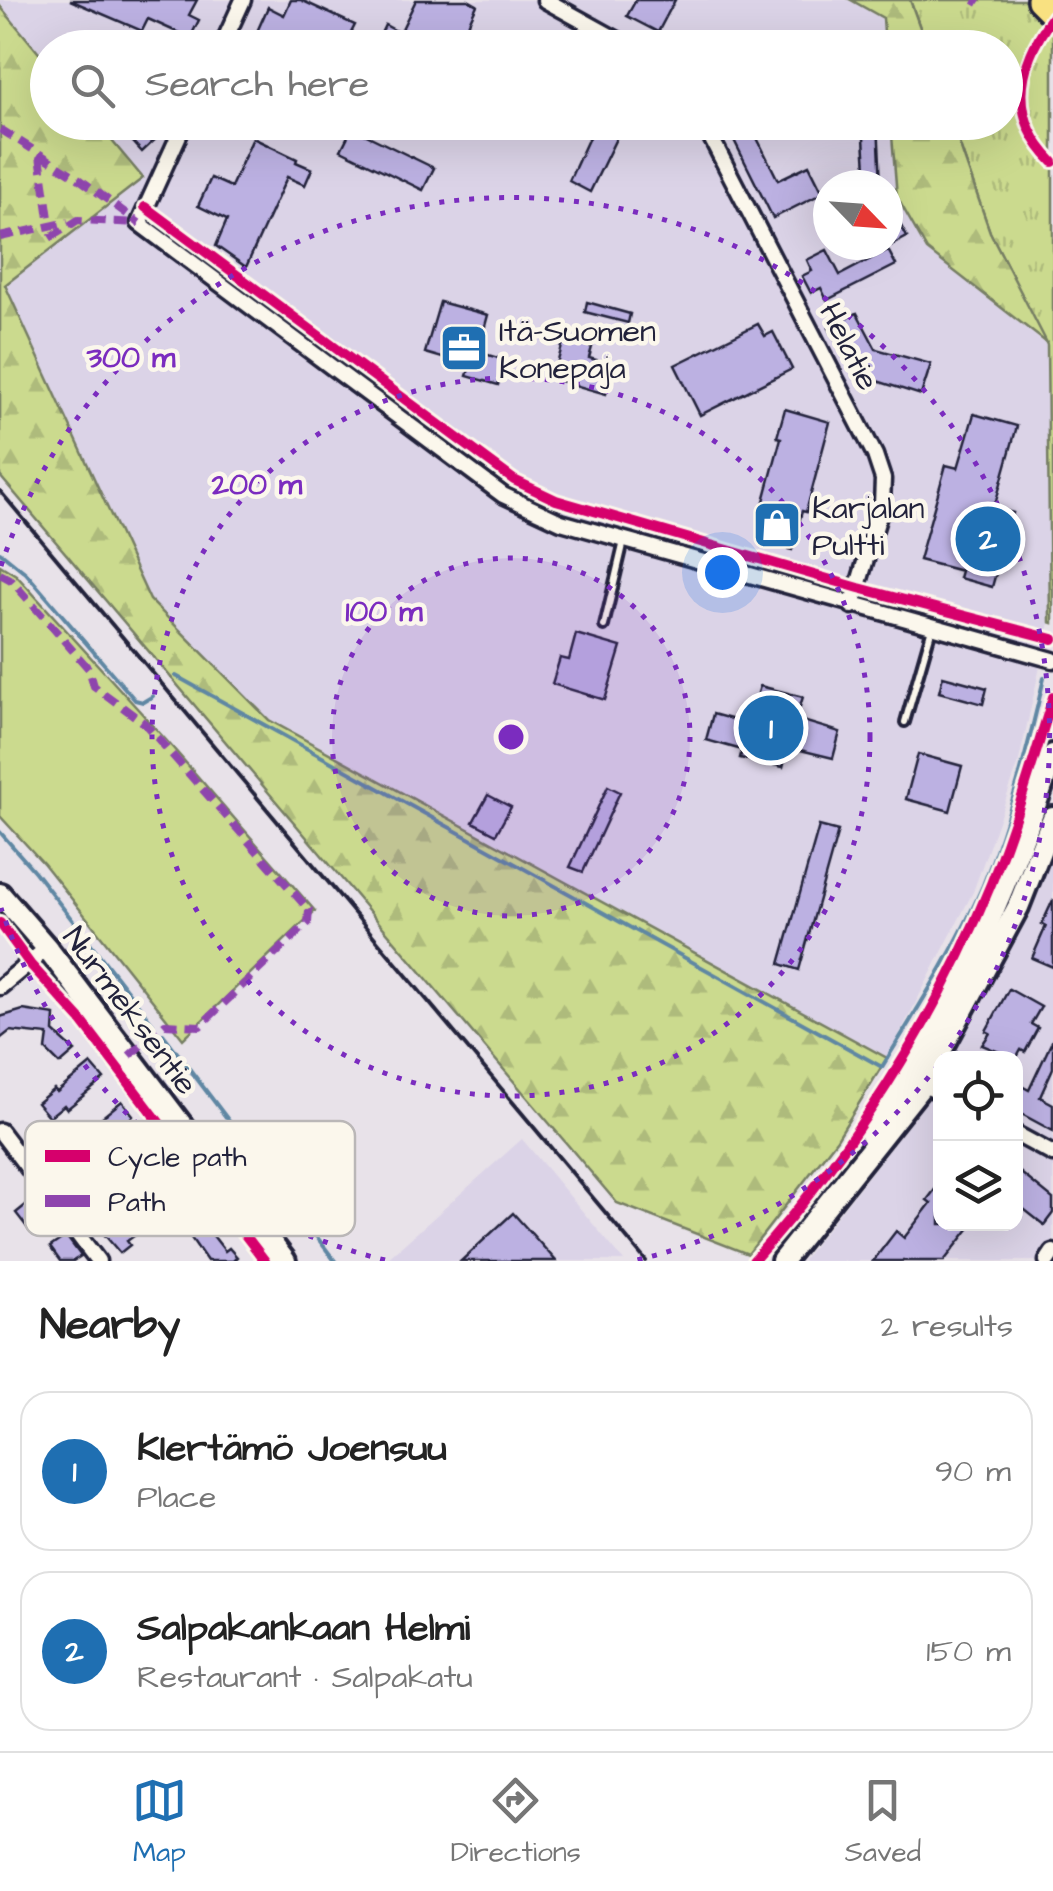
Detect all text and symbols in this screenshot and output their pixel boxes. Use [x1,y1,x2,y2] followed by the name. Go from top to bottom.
[30,30,1023,140] search box
[65,58,120,113] icon: search
[145,59,369,111] text: Search here
[813,170,903,260] north arrow
[807,295,890,398] street label: Helatie
[499,309,656,391] place label: Itä-Suomen Konepaja
[438,322,490,374] office icon: Itä-Suomen Konepaja
[86,337,176,379] text: 300 m
[211,464,303,506] text: 200 m
[812,486,925,568] place label: Karjalan Pultti
[751,499,803,551] shop icon: Karjalan Pultti
[956,502,1020,576] pin: 2
[697,547,748,598] your location
[345,591,423,633] text: 100 m
[738,690,804,766] pin: 1
[493,719,529,755] centre of rings
[52,917,208,1104] street label: Nurmeksentie
[933,1051,1023,1231] map controls
[933,1051,1023,1141] button: locate
[25,1121,355,1236] legend
[108,1138,247,1179] text: Cycle path
[933,1141,1023,1231] button: layers
[108,1183,165,1222] text: Path
[40,1297,180,1355] text: Nearby
[881,1304,1013,1349] text: 2 results
[137,1423,447,1475] text: KIertämö Joensuu
[72,1449,77,1494] text: 1
[935,1449,1011,1494] text: 90 m
[137,1475,216,1520] text: Place
[137,1603,470,1655] text: Salpakankaan Helmi
[65,1629,84,1674] text: 2
[926,1629,1011,1674] text: 150 m
[137,1655,473,1700] text: Restaurant · Salpakatu
[132,1773,187,1872] tab: Map
[451,1773,581,1872] tab: Directions
[845,1773,921,1872] tab: Saved

